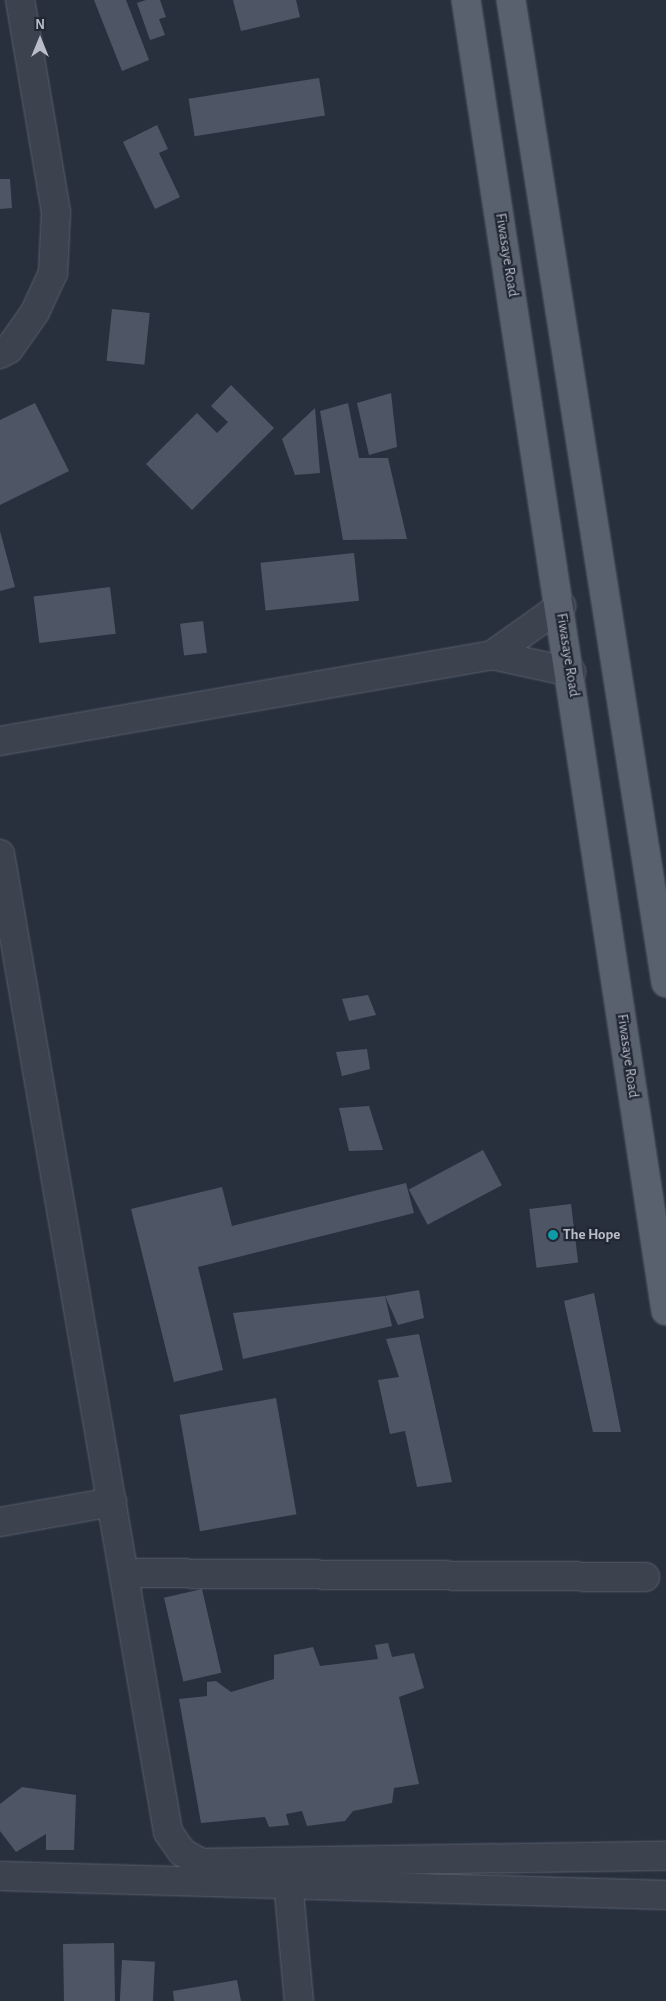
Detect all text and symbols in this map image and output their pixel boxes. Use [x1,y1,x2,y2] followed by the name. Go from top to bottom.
[15,15,65,65] north arrow
[35,18,45,32] text: N
[491,212,523,298] street label: Fiwasaye Road
[552,612,584,698] street label: Fiwasaye Road
[613,1013,643,1099] street label: Fiwasaye Road
[563,1226,620,1244] place label: The Hope
[547,1229,559,1241] marker: The Hope

